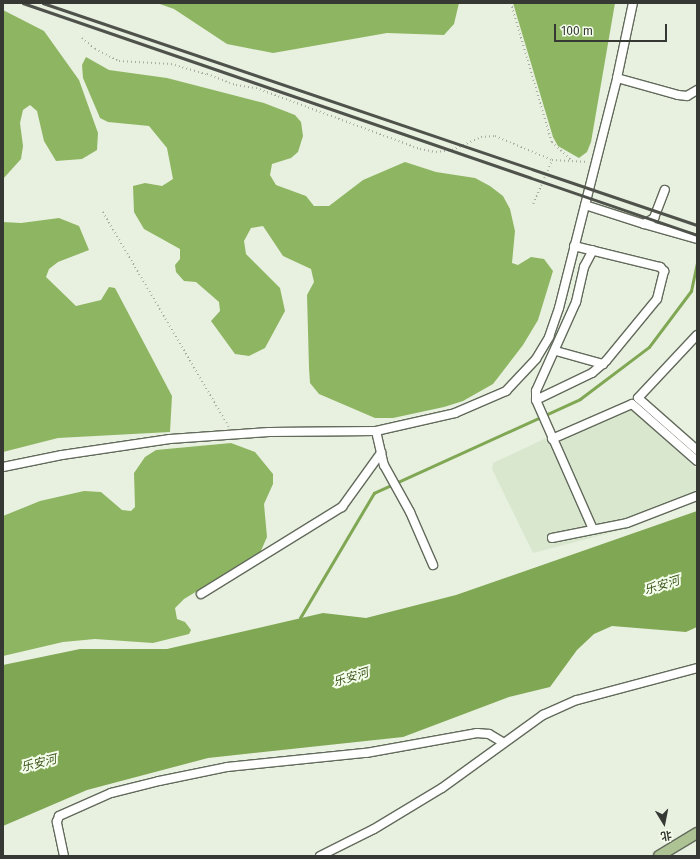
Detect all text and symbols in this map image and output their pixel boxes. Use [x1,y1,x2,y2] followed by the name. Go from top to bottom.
[556,16,669,42] scale bar
[561,24,593,38] text: 100 m
[643,574,681,598] water label: 乐安河
[332,666,370,690] water label: 乐安河
[20,753,58,775] water label: 乐安河
[644,803,684,843] north arrow
[660,828,673,843] text: 北

